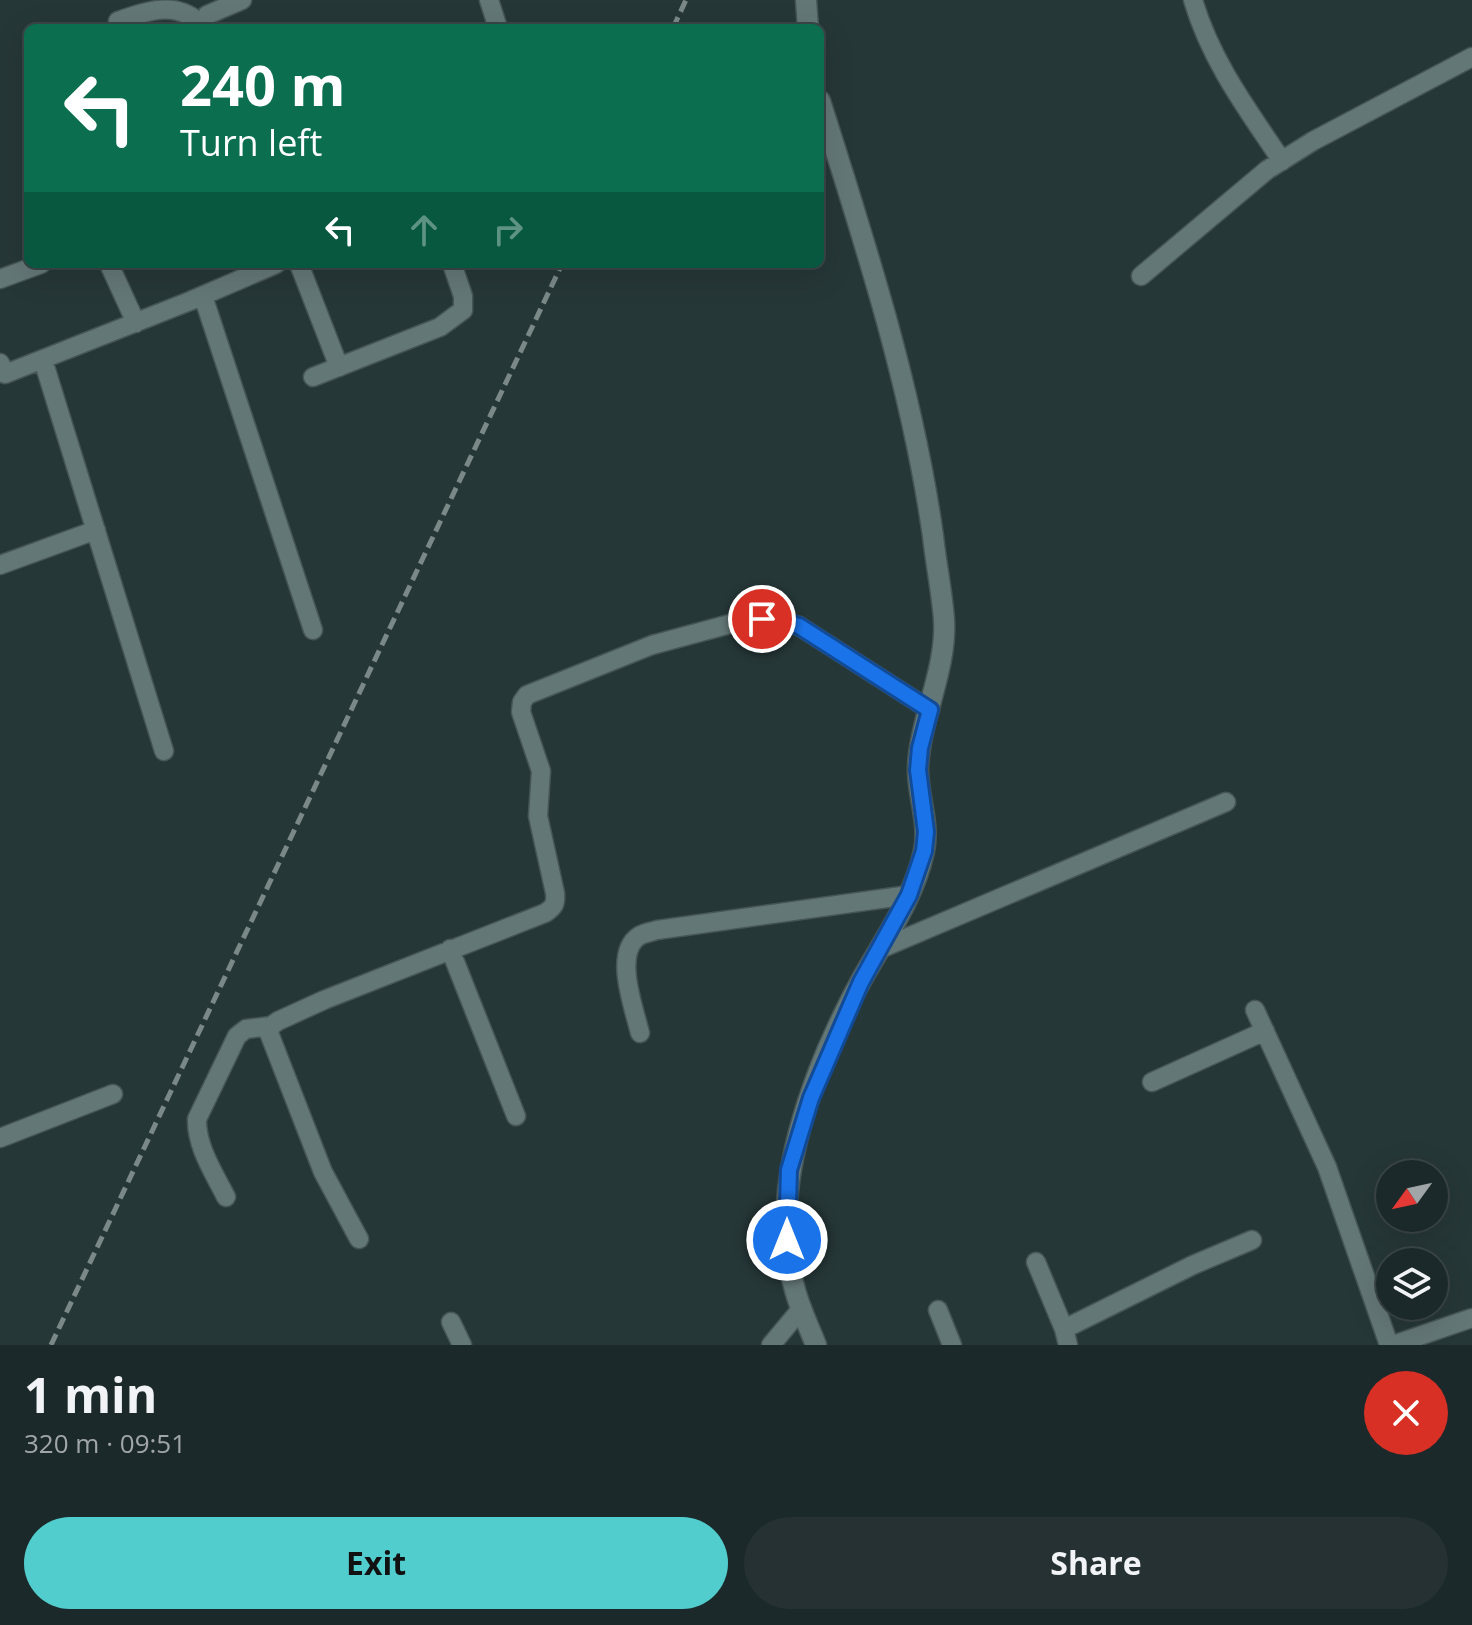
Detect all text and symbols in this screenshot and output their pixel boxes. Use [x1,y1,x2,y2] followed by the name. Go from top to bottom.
[180,46,346,122] text: 240 m
[48,56,152,160] icon: left
[180,118,322,167] text: Turn left
[318,208,362,252] icon: left
[402,208,446,252] icon: ahead
[486,208,530,252] icon: right
[728,585,796,653] pin
[740,597,784,641] icon: arrive
[1376,1160,1448,1232] north arrow
[1376,1160,1448,1320] map controls
[745,1198,829,1282] position arrow
[1376,1248,1448,1320] button: layers
[24,1362,157,1427] text: 1 min
[1364,1371,1448,1455] button: close
[24,1425,186,1461] text: 320 m · 09:51
[24,1517,728,1609] button: Exit
[744,1517,1448,1609] button: Share

